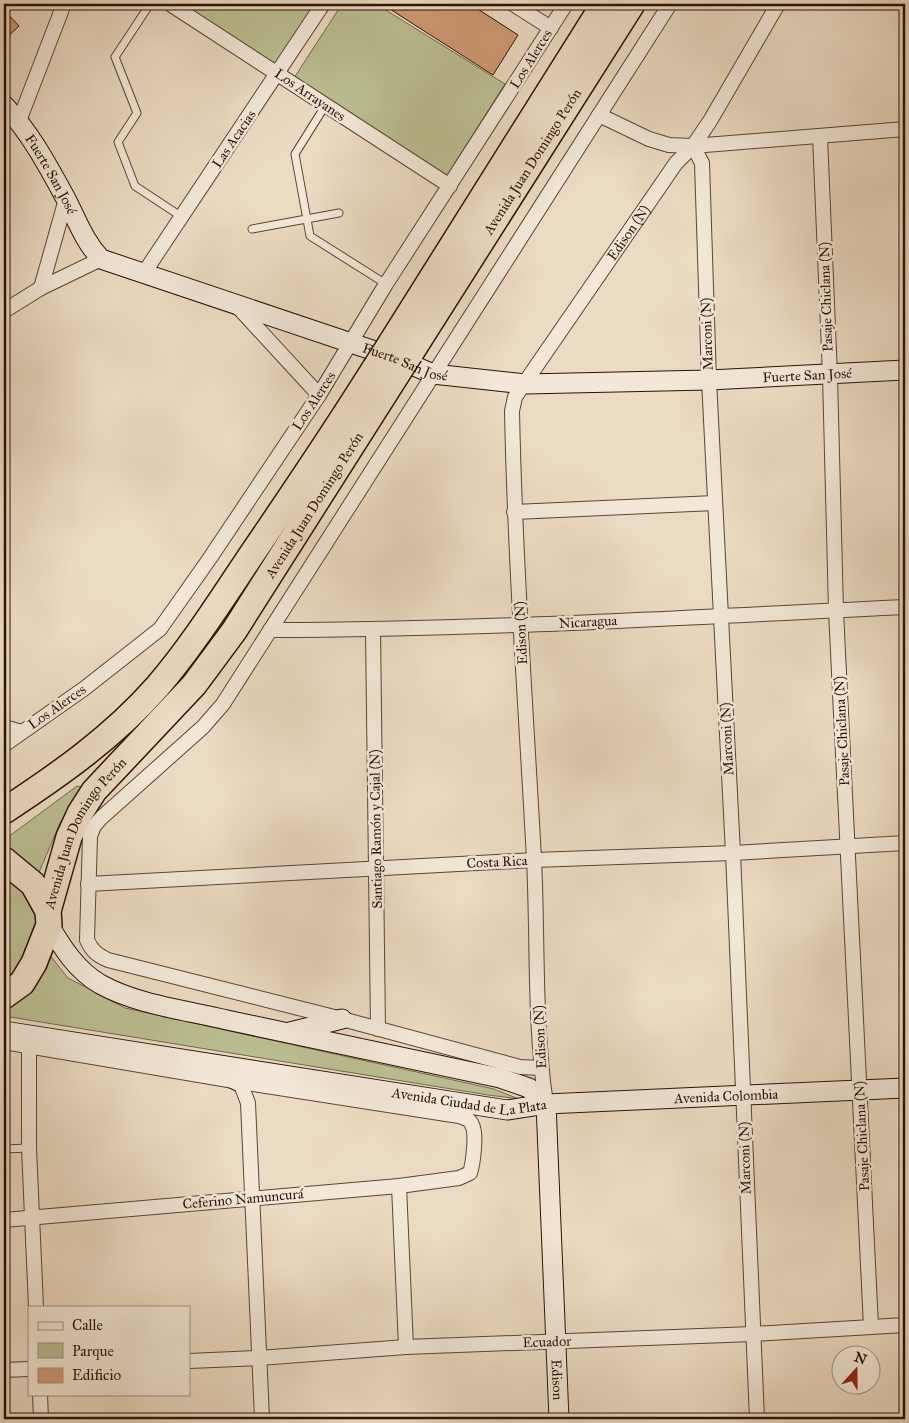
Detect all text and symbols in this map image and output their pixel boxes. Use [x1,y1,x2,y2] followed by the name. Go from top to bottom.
[506,26,556,92] street label: Los Alerces
[271,65,349,125] street label: Los Arrayanes
[479,85,585,238] street label: Avenida Juan Domingo Perón
[208,107,260,171] street label: Las Acacias
[22,131,81,217] street label: Fuerte San José
[603,201,654,264] street label: Edison (N)
[816,242,837,352] street label: Pasaje Chiclana (N)
[697,297,718,371] street label: Marconi (N)
[360,339,449,384] street label: Fuerte San José
[762,364,852,386] street label: Fuerte San José
[289,368,339,434] street label: Los Alerces
[261,429,367,582] street label: Avenida Juan Domingo Perón
[511,601,532,665] street label: Edison (N)
[558,612,618,632] street label: Nicaragua
[831,676,854,786] street label: Pasaje Chiclana (N)
[25,681,89,733] street label: Los Alerces
[717,702,738,776] street label: Marconi (N)
[366,749,387,909] street label: Santiago Ramón y Cajal (N)
[40,754,130,912] street label: Avenida Juan Domingo Perón
[466,852,528,872] street label: Costa Rica
[530,1005,551,1069] street label: Edison (N)
[851,1081,874,1191] street label: Pasaje Chiclana (N)
[390,1083,548,1119] street label: Avenida Ciudad de La Plata
[673,1085,779,1107] street label: Avenida Colombia
[735,1121,756,1195] street label: Marconi (N)
[182,1185,304,1213] street label: Ceferino Namuncurá
[28,1306,190,1396] legend
[72,1316,103,1334] text: Calle
[522,1333,572,1351] street label: Ecuador
[72,1342,114,1361] text: Parque
[832,1346,882,1396] north arrow
[852,1348,869,1368] text: N
[548,1359,567,1401] street label: Edison
[72,1366,121,1384] text: Edificio

